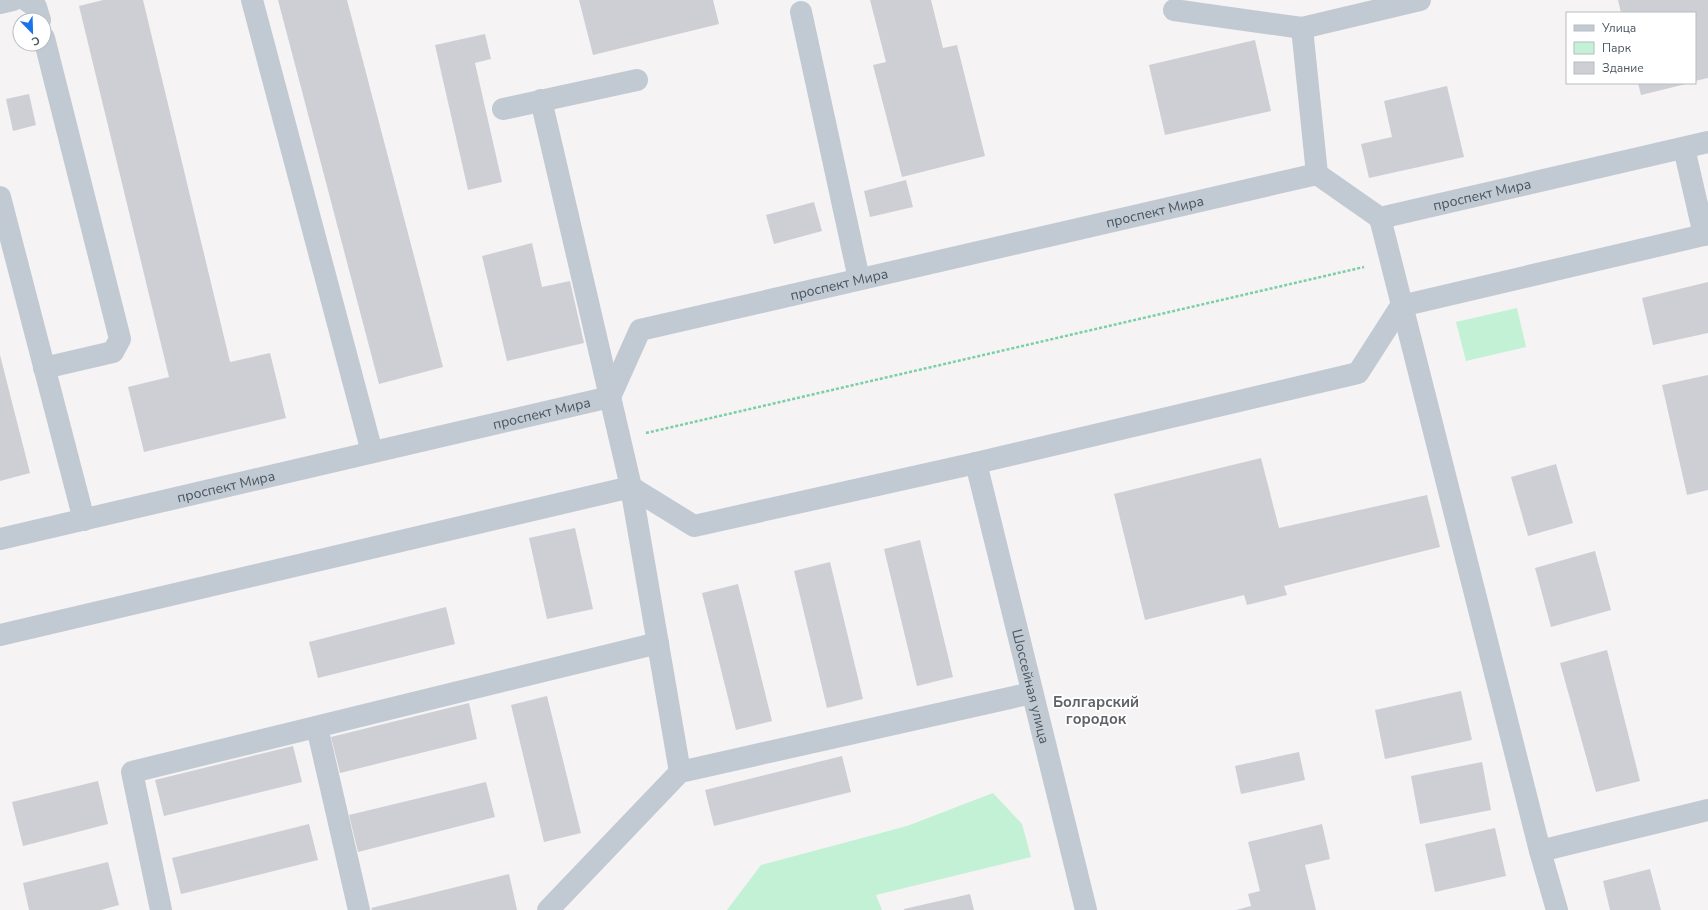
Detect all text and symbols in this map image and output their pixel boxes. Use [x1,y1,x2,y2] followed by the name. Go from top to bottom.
[12,12,52,52] north arrow
[1566,12,1696,84] legend
[1601,20,1636,36] text: Улица
[29,32,42,49] text: С
[1602,40,1632,56] text: Парк
[1602,60,1644,76] text: Здание
[1431,174,1533,215] street label: проспект Мира
[1104,191,1206,232] street label: проспект Мира
[788,264,890,305] street label: проспект Мира
[491,393,593,434] street label: проспект Мира
[175,466,277,507] street label: проспект Мира
[1007,627,1054,746] street label: Шоссейная улица
[1053,692,1139,729] district label: Болгарский городок

